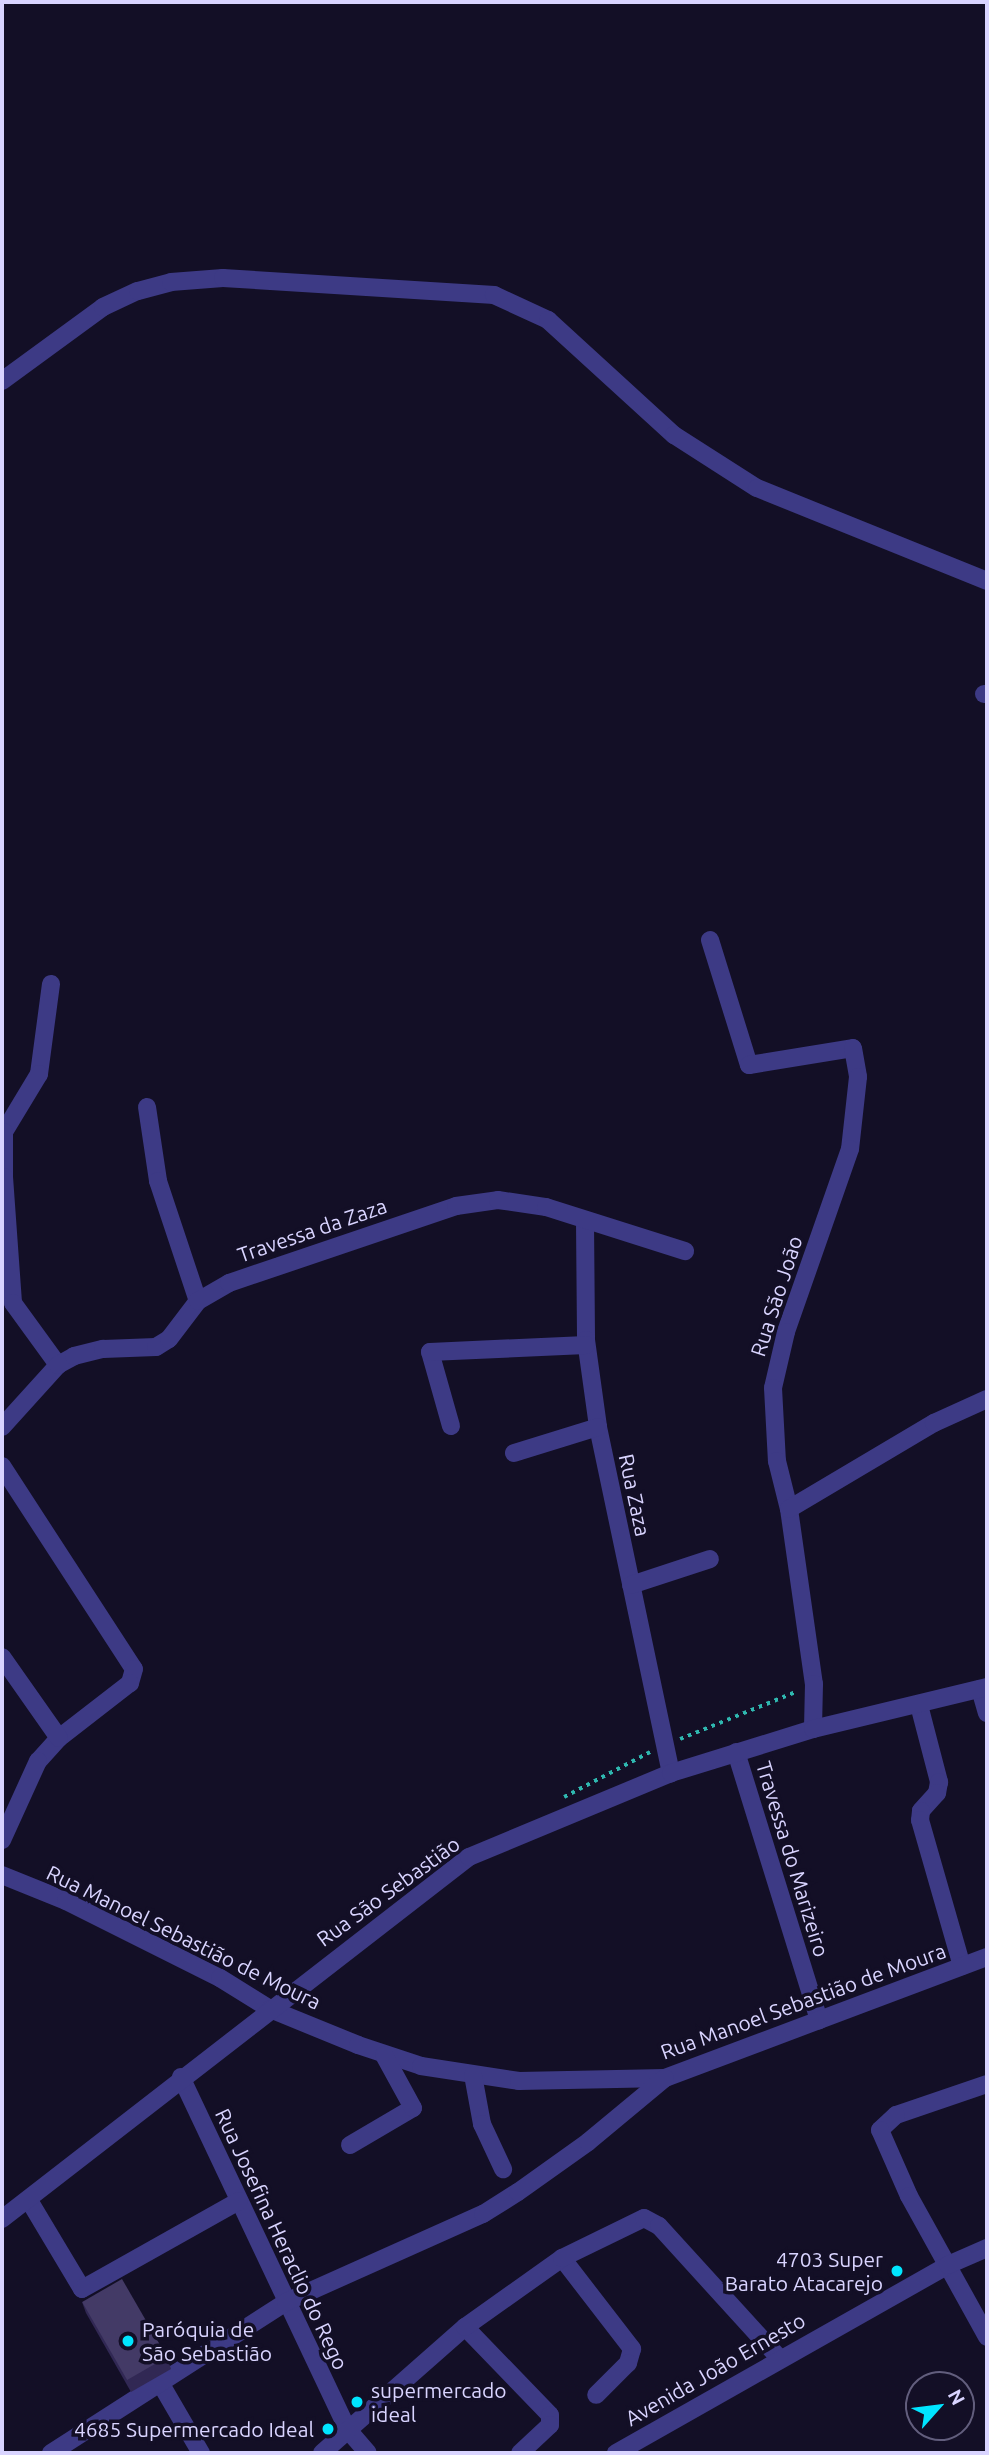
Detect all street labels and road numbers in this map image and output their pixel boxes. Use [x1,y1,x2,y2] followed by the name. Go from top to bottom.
[234,1193,390,1267] street label: Travessa da Zaza
[745,1233,807,1359] street label: Rua São João
[614,1451,656,1539] street label: Rua Zaza
[751,1758,835,1960] street label: Travessa do Marizeiro
[311,1831,465,1951] street label: Rua São Sebastião
[43,1860,325,2014] street label: Rua Manoel Sebastião de Moura
[657,1938,949,2064] street label: Rua Manoel Sebastião de Moura
[210,2104,354,2374] street label: Rua Josefina Heraclio do Rego
[621,2307,809,2431] street label: Avenida João Ernesto

